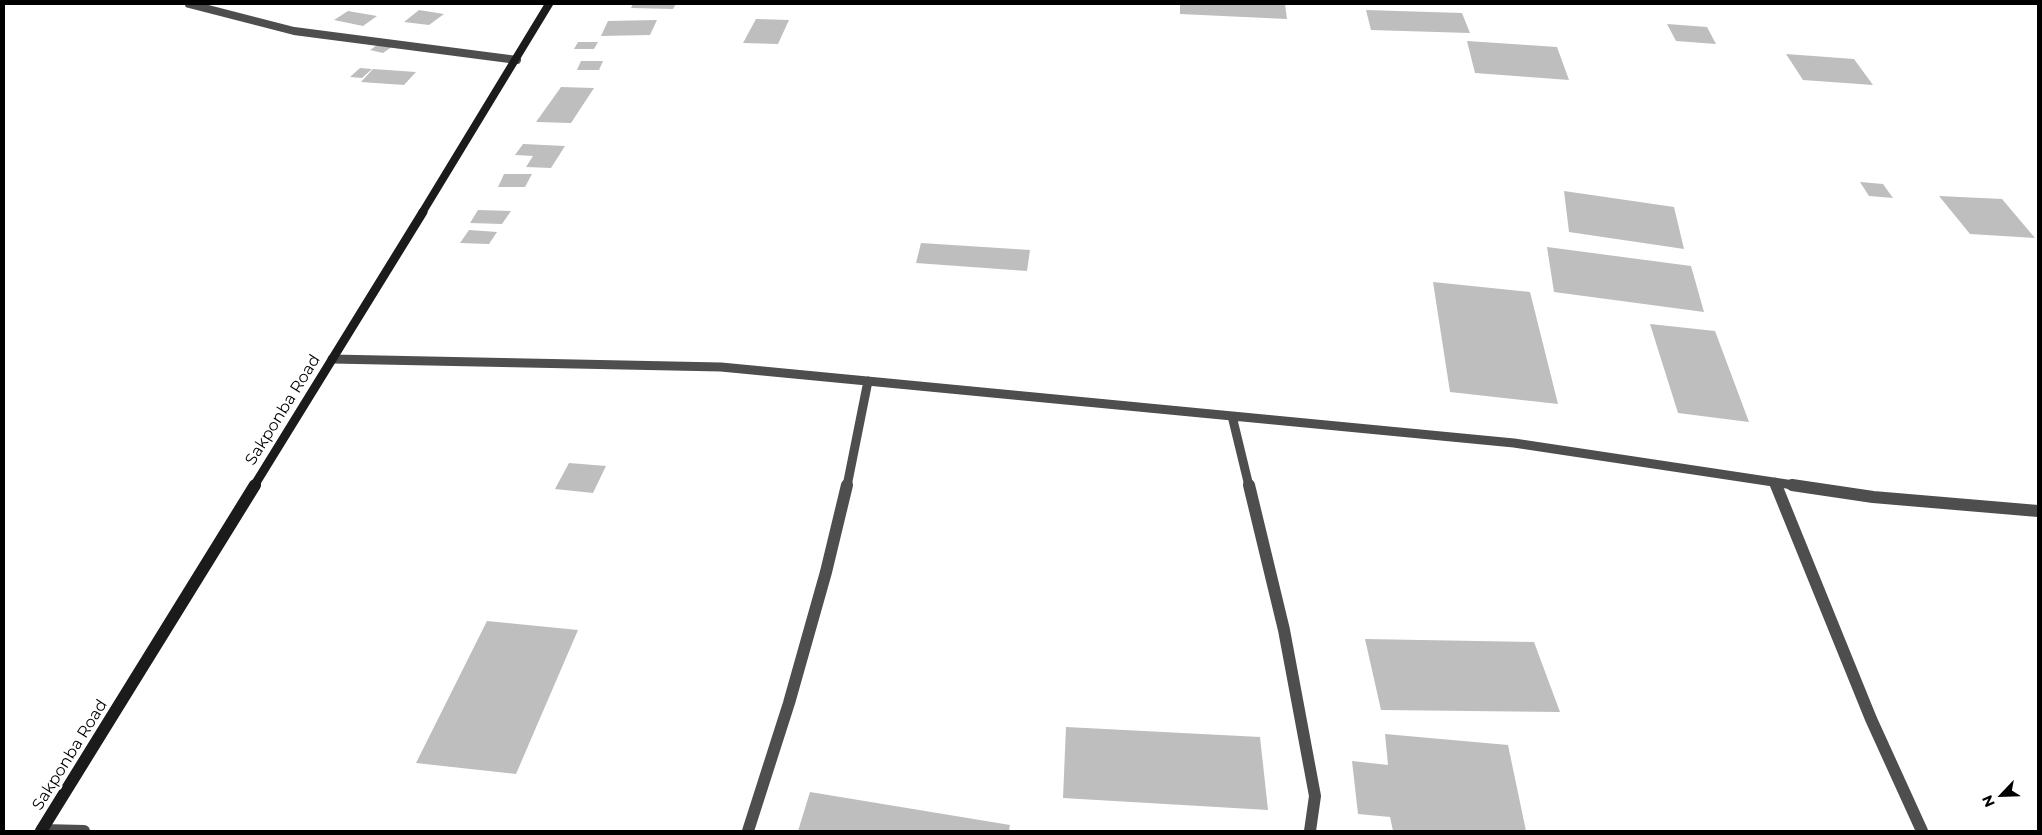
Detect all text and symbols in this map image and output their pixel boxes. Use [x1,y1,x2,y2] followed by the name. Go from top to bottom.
[241,351,325,469] street label: Sakponba Road
[28,696,112,814] street label: Sakponba Road
[1977,770,2027,820] north arrow
[1978,792,1999,810] text: N

